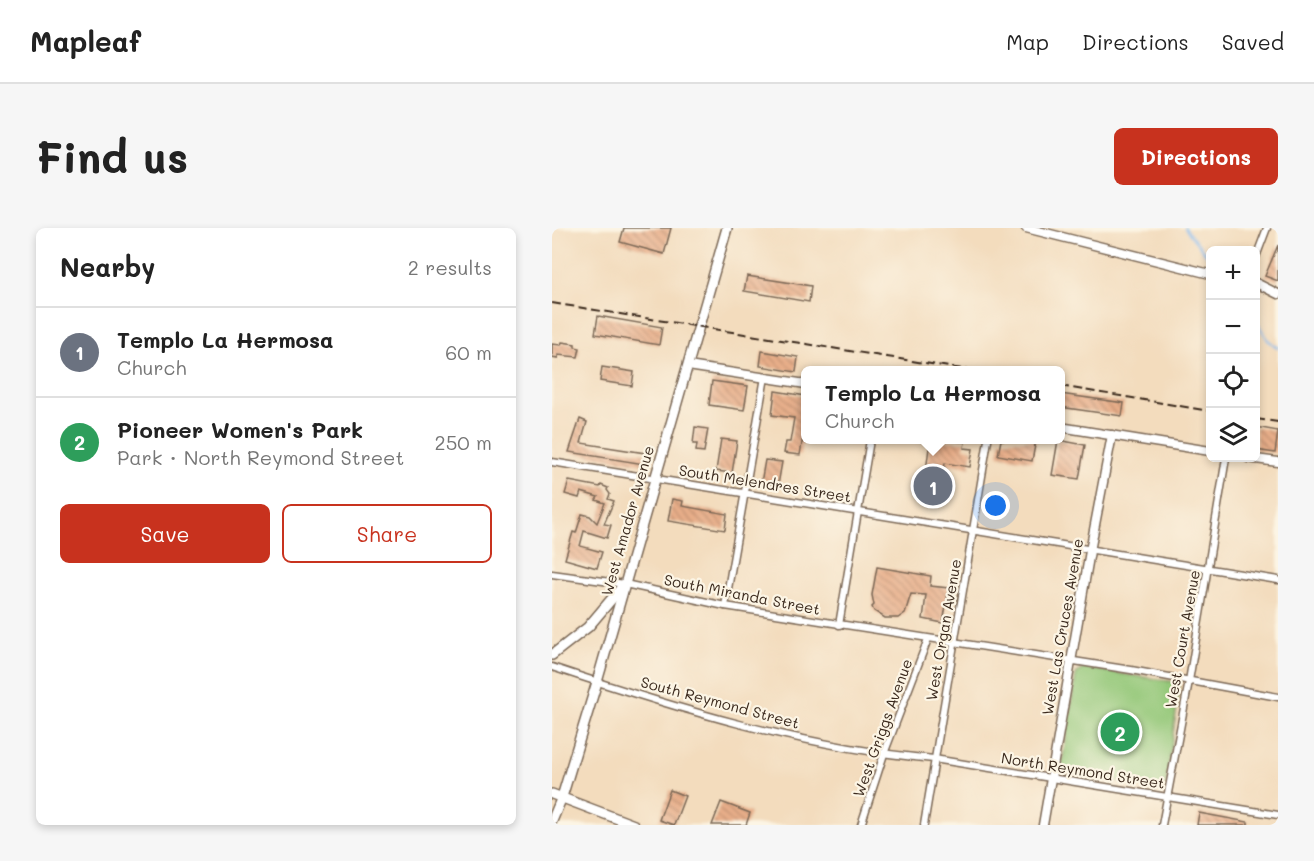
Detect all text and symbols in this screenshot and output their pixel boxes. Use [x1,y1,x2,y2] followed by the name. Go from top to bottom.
[30,23,141,59] text: Mapleaf
[1006,28,1049,55] text: Map
[1082,28,1189,55] text: Directions
[1222,28,1284,55] text: Saved
[1114,128,1278,185] button: Directions
[36,129,188,184] text: Find us
[1206,246,1260,462] map controls
[1206,246,1260,300] button: +
[60,250,155,284] text: Nearby
[408,254,492,280] text: 2 results
[1206,300,1260,354] button: −
[117,325,334,354] text: Templo La Hermosa
[75,339,84,365] text: 1
[445,339,492,365] text: 60 m
[117,354,187,380] text: Church
[1206,354,1260,408] button: locate
[801,366,1065,444] popup
[825,378,1041,407] text: Templo La Hermosa
[825,407,894,433] text: Church
[1206,408,1260,462] button: layers
[117,415,363,444] text: Pioneer Women's Park
[74,429,85,455] text: 2
[435,429,492,455] text: 250 m
[596,443,658,598] street label: West Amador Avenue
[117,444,404,470] text: Park · North Reymond Street
[678,460,853,507] street label: South Melendres Street
[914,464,952,508] pin: 1
[981,491,1010,520] your location
[60,504,270,563] button: Save
[282,504,492,563] button: Share
[1037,537,1087,717] street label: West Las Cruces Avenue
[921,557,965,702] street label: West Organ Avenue
[1160,568,1204,709] street label: West Court Avenue
[662,569,822,619] street label: South Miranda Street
[848,656,916,800] street label: West Griggs Avenue
[639,671,802,733] street label: South Reymond Street
[1100,710,1140,754] pin: 2
[1000,747,1166,793] street label: North Reymond Street

